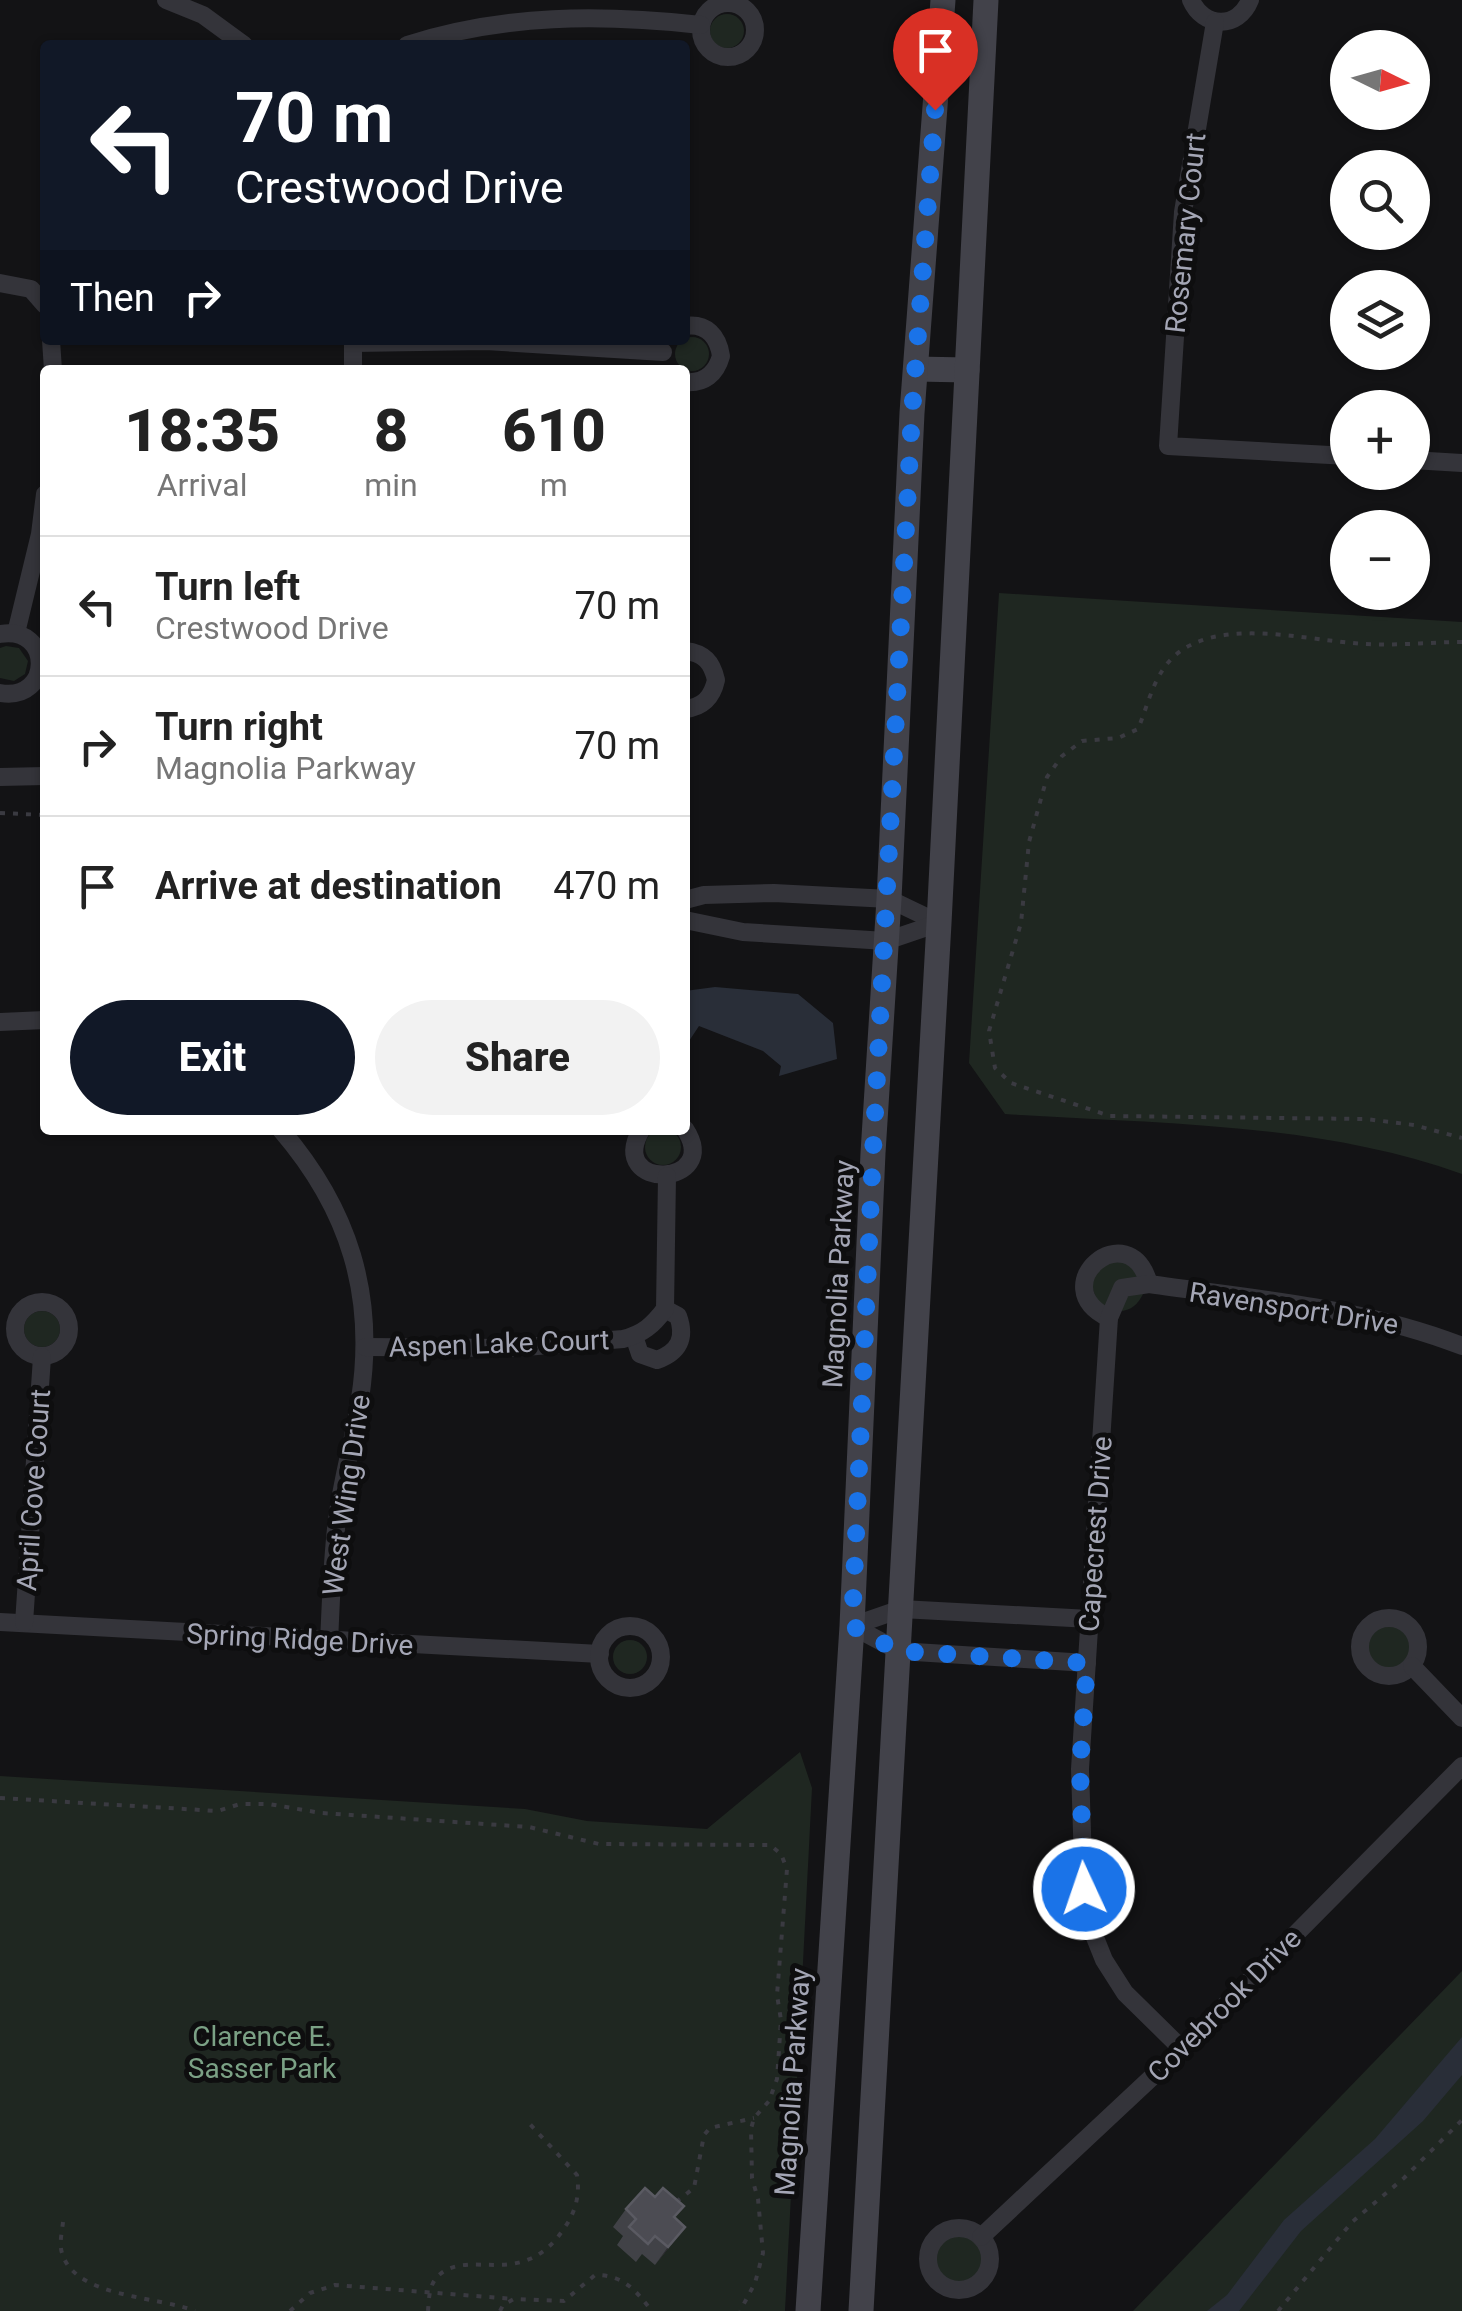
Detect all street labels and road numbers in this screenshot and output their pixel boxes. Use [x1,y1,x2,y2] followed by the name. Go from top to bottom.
[1159,131,1212,335] street label: Rosemary Court
[816,1159,861,1389] street label: Magnolia Parkway
[1187,1276,1401,1341] street label: Ravensport Drive
[388,1323,610,1364] street label: Aspen Lake Court
[10,1388,57,1592] street label: April Cove Court
[316,1393,377,1598] street label: West Wing Drive
[1072,1435,1119,1633] street label: Capecrest Drive
[186,1617,414,1662] street label: Spring Ridge Drive
[1141,1922,1308,2089] street label: Covebrook Drive
[768,1967,817,2197] street label: Magnolia Parkway

